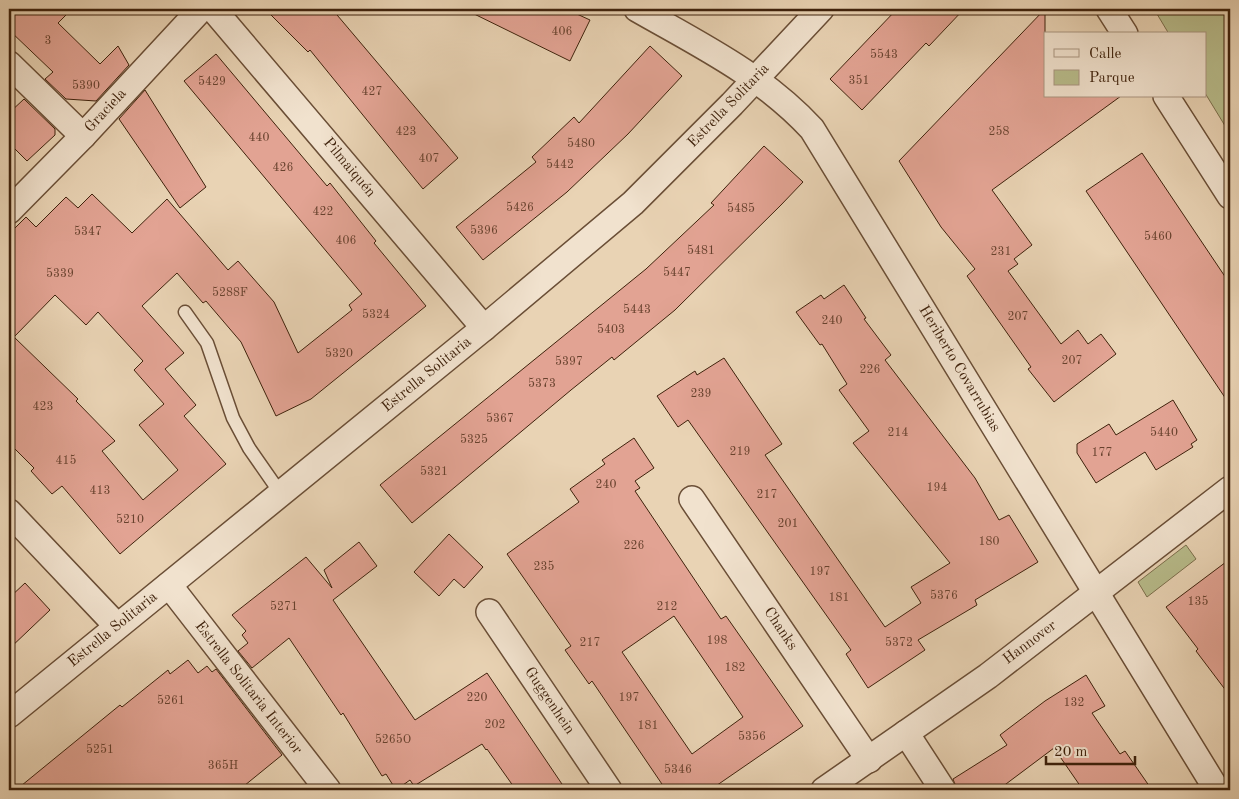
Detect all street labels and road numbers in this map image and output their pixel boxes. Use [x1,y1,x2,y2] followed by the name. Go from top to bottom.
[685,61,773,151] street label: Estrella Solitaria
[82,86,130,136] street label: Graciela
[320,136,378,200] street label: Pilmaiquén
[915,303,1003,435] street label: Heriberto Covarrubias
[380,334,475,415] street label: Estrella Solitaria
[66,589,161,670] street label: Estrella Solitaria
[760,605,800,653] street label: Chanks
[1001,618,1059,668] street label: Hannover
[192,619,304,757] street label: Estrella Solitaria Interior
[521,665,577,737] street label: Guggenhein

